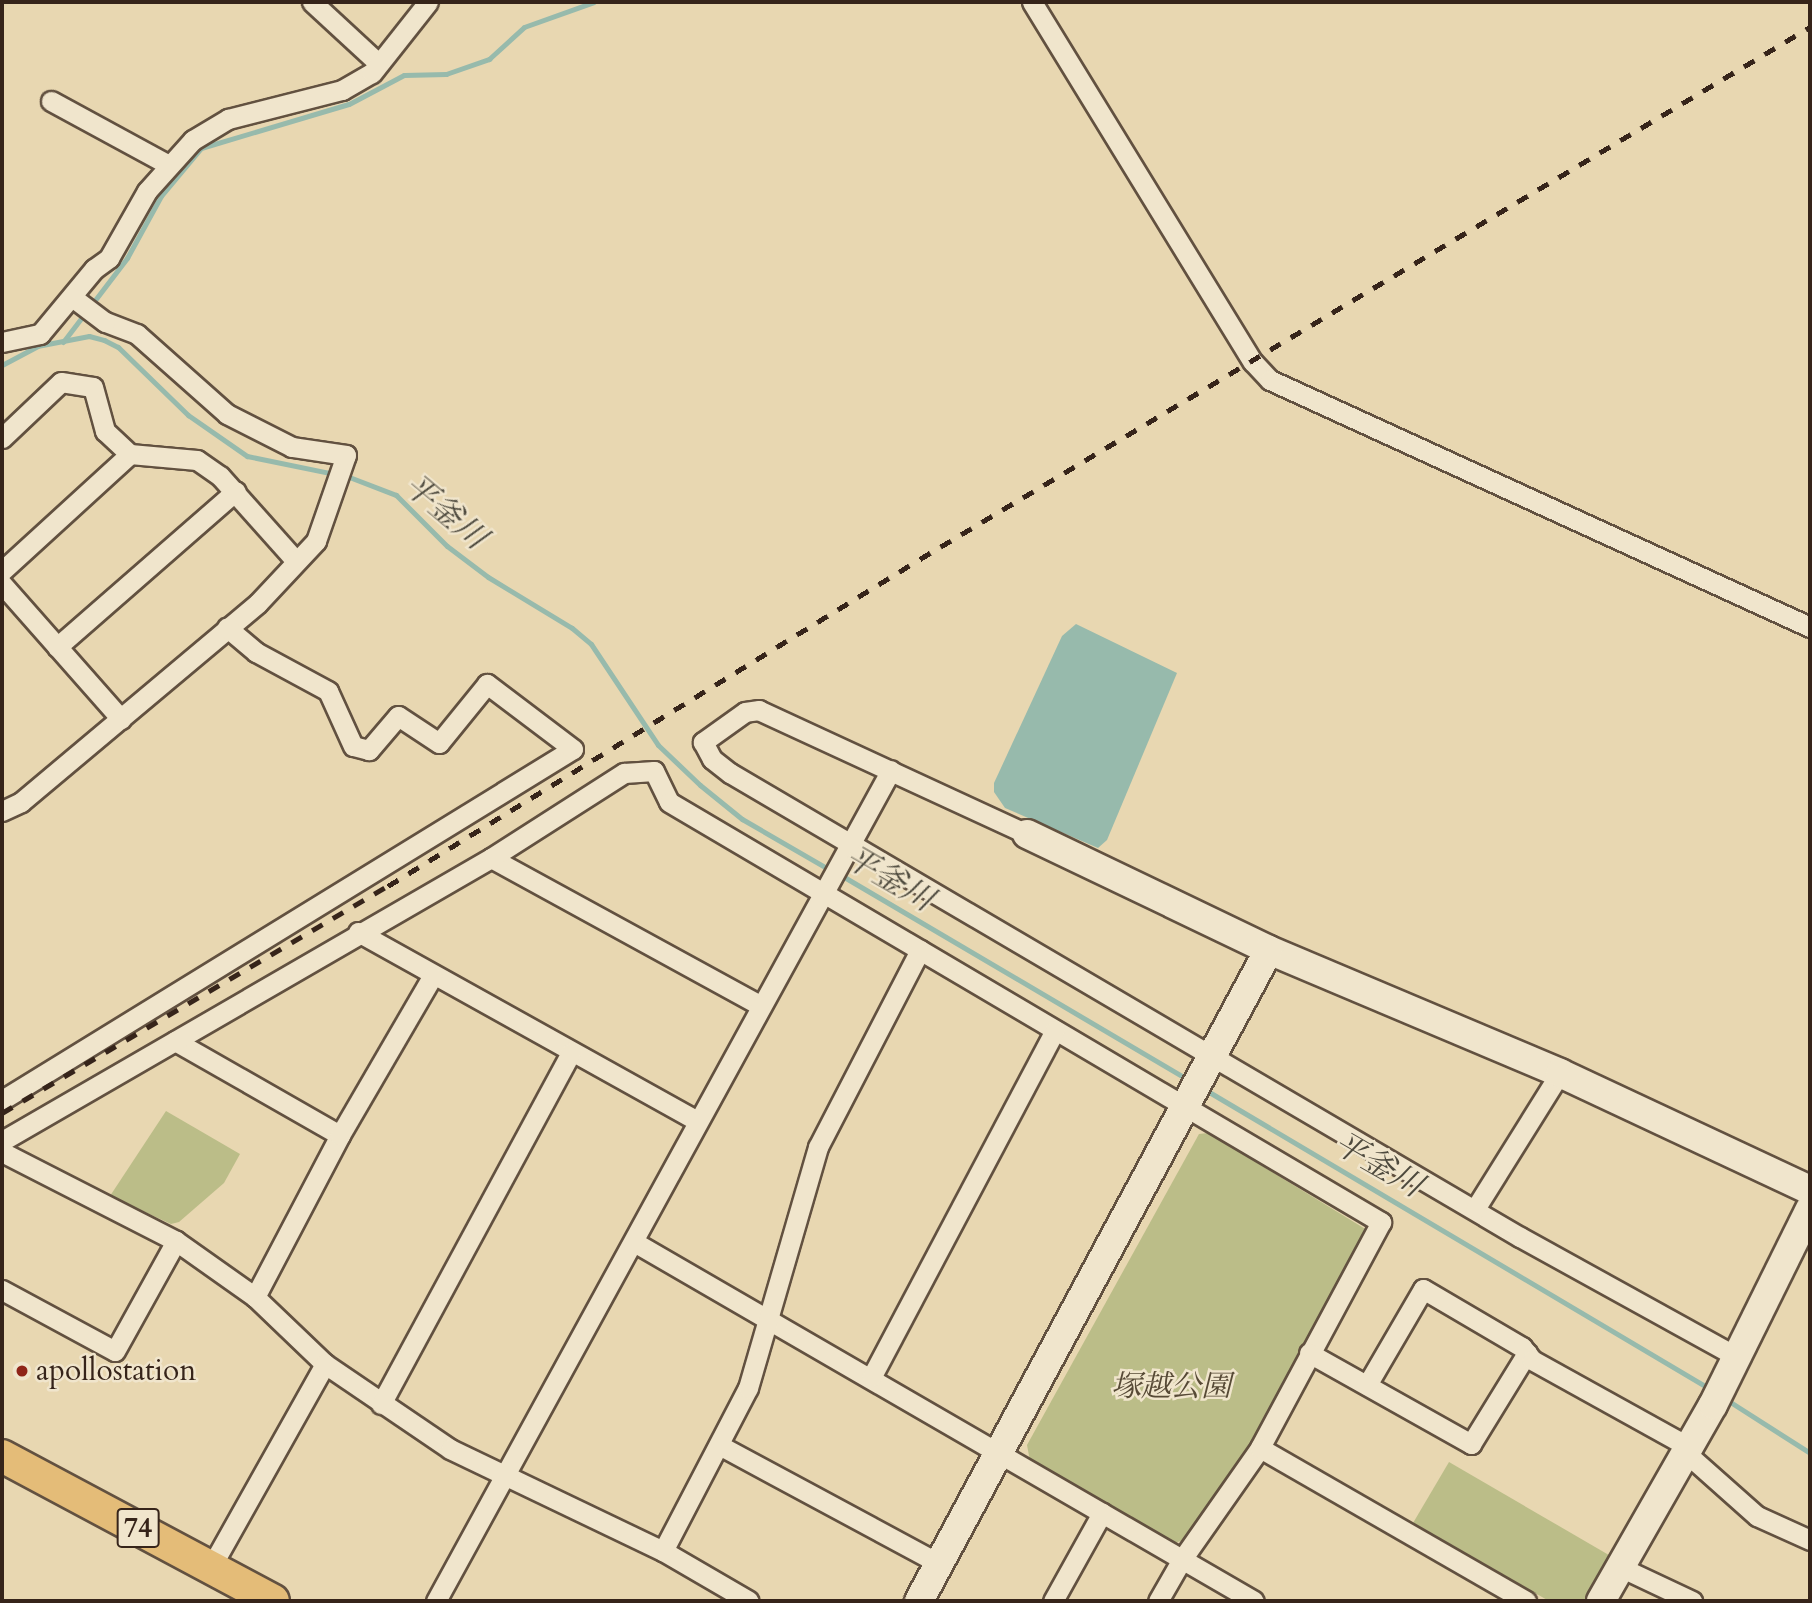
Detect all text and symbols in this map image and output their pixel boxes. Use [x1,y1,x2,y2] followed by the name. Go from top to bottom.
[396,466,494,558] water label: 平釜川
[838,838,940,920] water label: 平釜川
[1327,1124,1429,1206] water label: 平釜川
[36,1353,196,1389] place label: apollostation
[14,1363,30,1379] marker: apollostation
[1111,1369,1231,1405] park label: 塚越公園
[115,1504,161,1552] road number: 74

